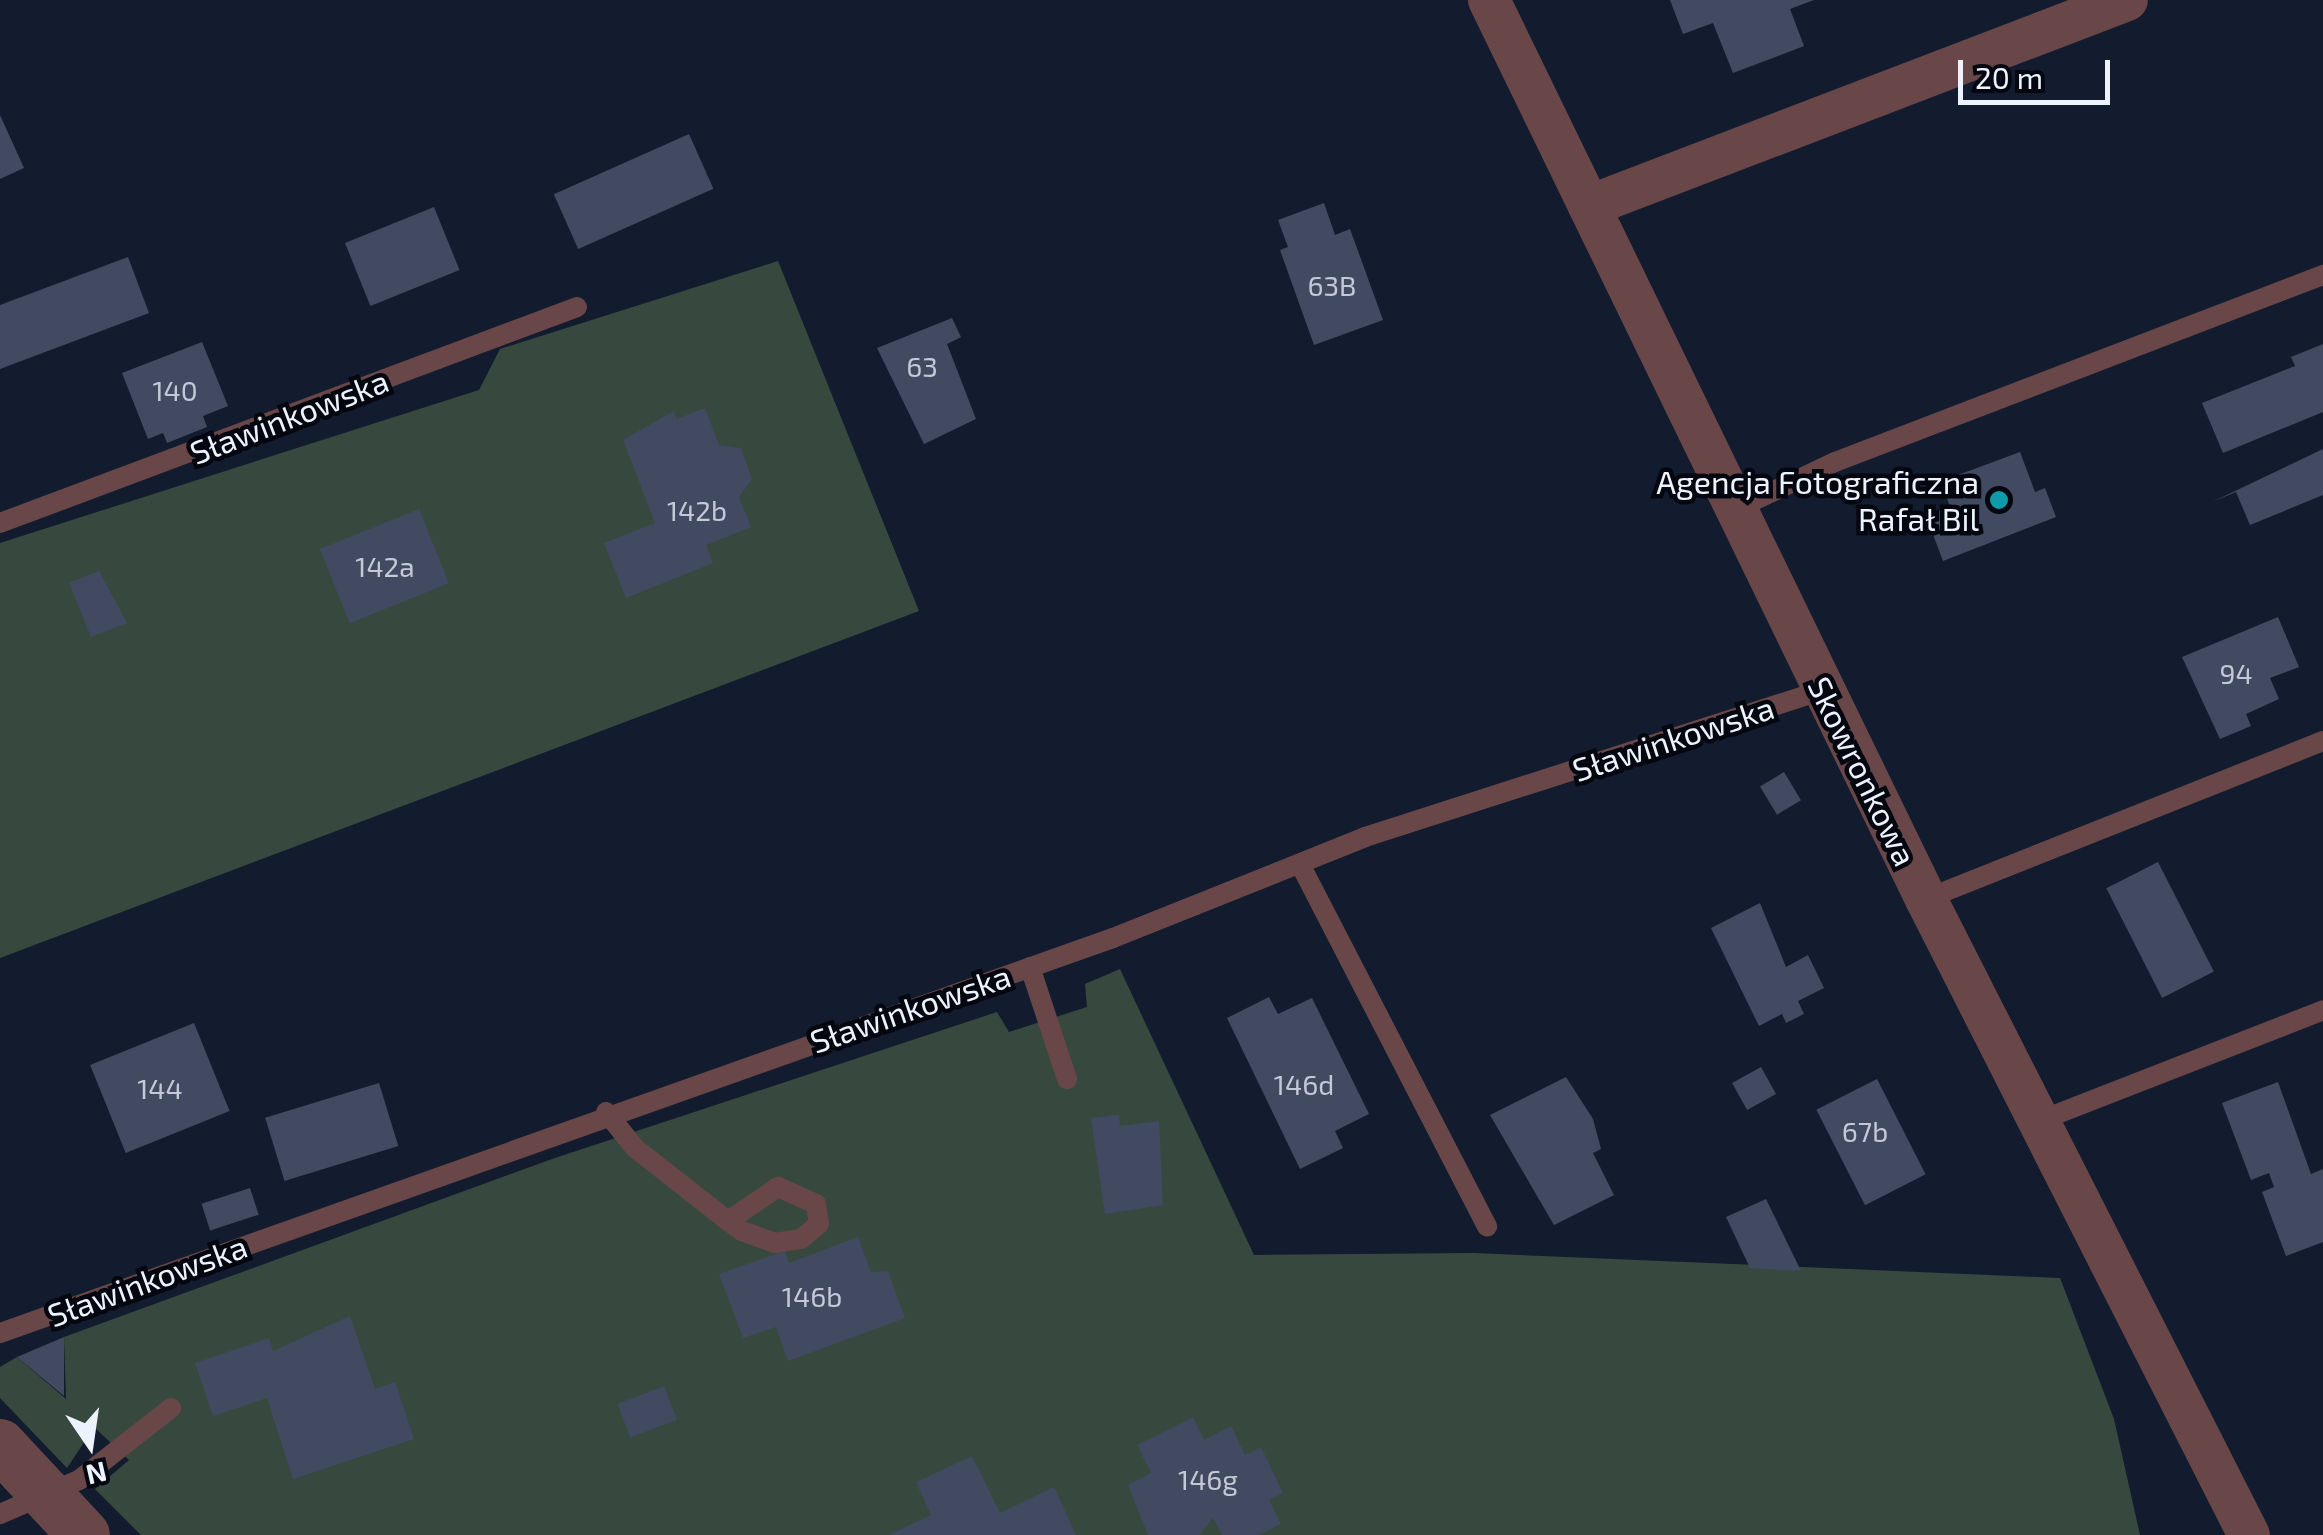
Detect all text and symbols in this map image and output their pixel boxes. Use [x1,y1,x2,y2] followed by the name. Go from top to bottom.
[1963,40,2116,102] scale bar
[1975,59,2043,95] text: 20 m
[1308,268,1356,302] house number: 63B
[906,349,938,383] house number: 63
[184,361,394,471] street label: Sławinkowska
[152,373,198,407] house number: 140
[1656,463,1979,538] place label: Agencja Fotograficzna Rafał Bil
[1988,489,2010,511] marker: Agencja Fotograficzna Rafał Bil
[667,493,727,527] house number: 142b
[355,549,415,583] house number: 142a
[2219,656,2253,690] house number: 94
[1801,670,1925,872] street label: Skowronkowa
[1568,687,1778,789] street label: Sławinkowska
[805,956,1015,1060] street label: Sławinkowska
[1274,1067,1334,1101] house number: 146d
[137,1071,183,1105] house number: 144
[1842,1114,1888,1148] house number: 67b
[42,1226,252,1334] street label: Sławinkowska
[782,1279,842,1313] house number: 146b
[40,1395,140,1495] north arrow
[83,1455,110,1493] text: N
[1178,1462,1238,1496] house number: 146g

